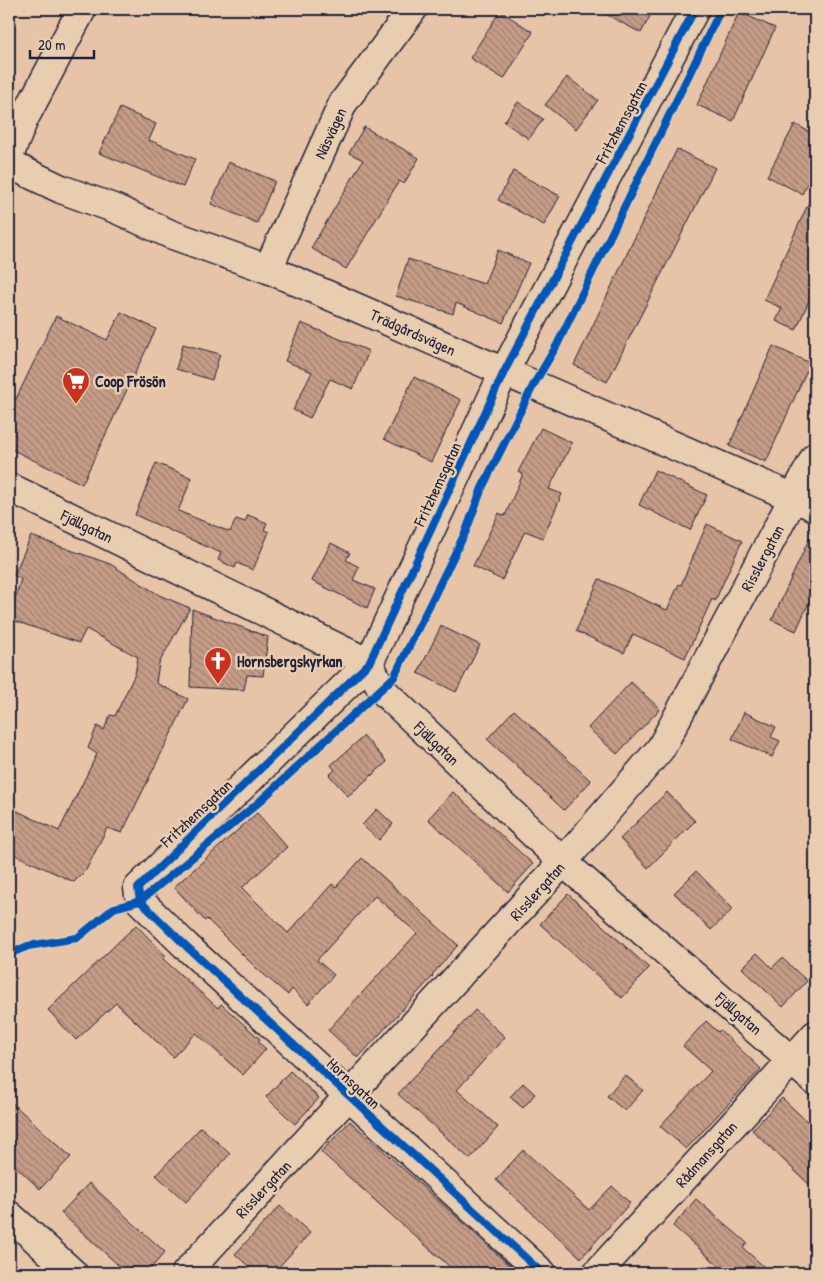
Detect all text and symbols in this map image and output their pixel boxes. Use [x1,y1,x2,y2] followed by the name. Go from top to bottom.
[30,28,94,60] scale bar
[38,34,65,55] text: 20 m
[590,77,652,168] street label: Fritzhemsgatan
[309,104,351,162] street label: Näsvägen
[367,303,459,361] street label: Trädgårdsvägen
[61,366,91,405] supermarket icon: Coop Frösön
[95,370,166,393] place label: Coop Frösön
[407,438,466,531] street label: Fritzhemsgatan
[56,504,117,548] street label: Fjällgatan
[735,521,789,595] street label: Risslergatan
[203,646,233,685] church icon: Hornsbergskyrkan
[237,650,343,673] place label: Hornsbergskyrkan
[409,715,465,770] street label: Fjällgatan
[155,774,237,853] street label: Fritzhemsgatan
[505,857,569,925] street label: Risslergatan
[710,986,767,1039] street label: Fjällgatan
[322,1052,386,1114] street label: Hornsgatan
[670,1116,742,1192] street label: Rådmansgatan
[230,1155,296,1223] street label: Risslergatan

